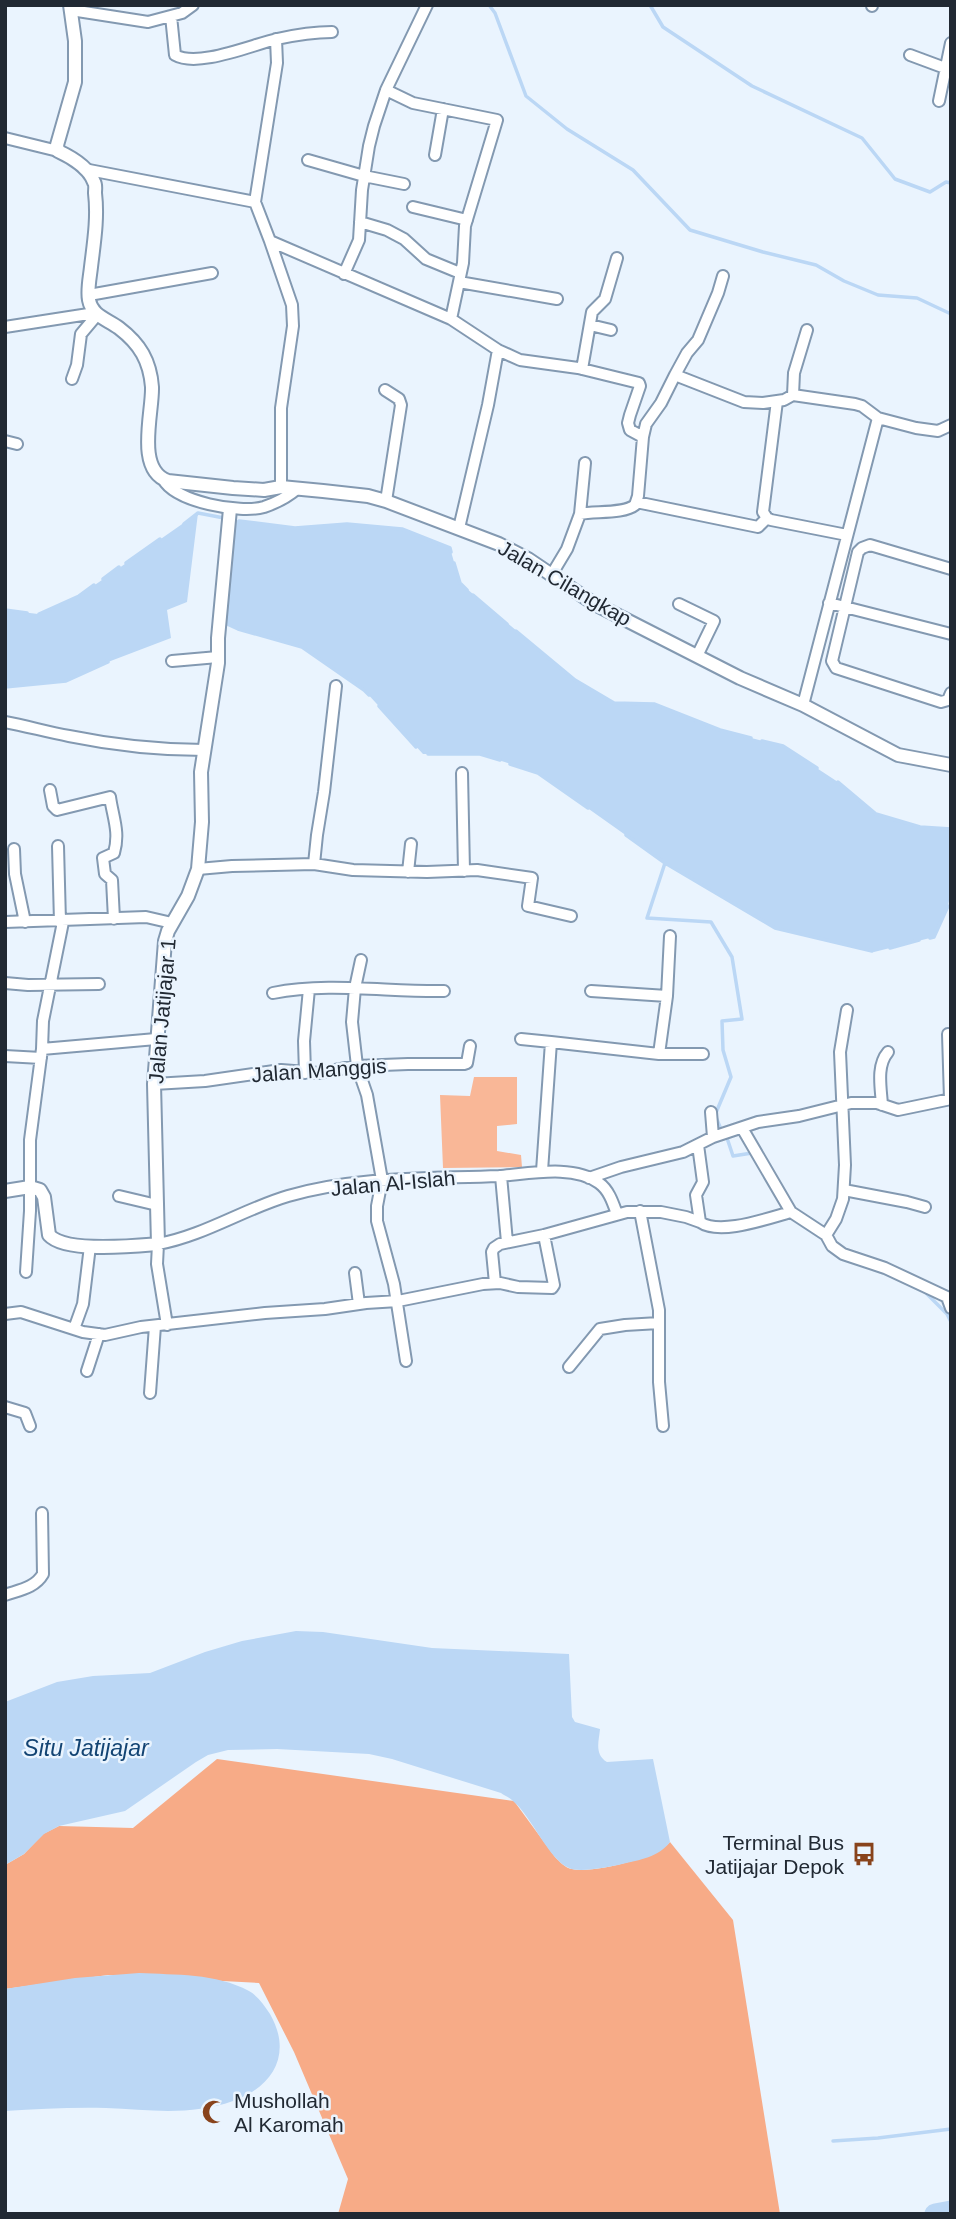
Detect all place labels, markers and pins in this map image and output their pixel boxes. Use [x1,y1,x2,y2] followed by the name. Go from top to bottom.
[705,1831,844,1878] place label: Terminal Bus Jatijajar Depok
[850,1840,878,1868] bus stop icon: Terminal Bus Jatijajar Depok
[234,2089,344,2136] place label: Mushollah Al Karomah
[200,2098,228,2126] mosque icon: Mushollah Al Karomah

